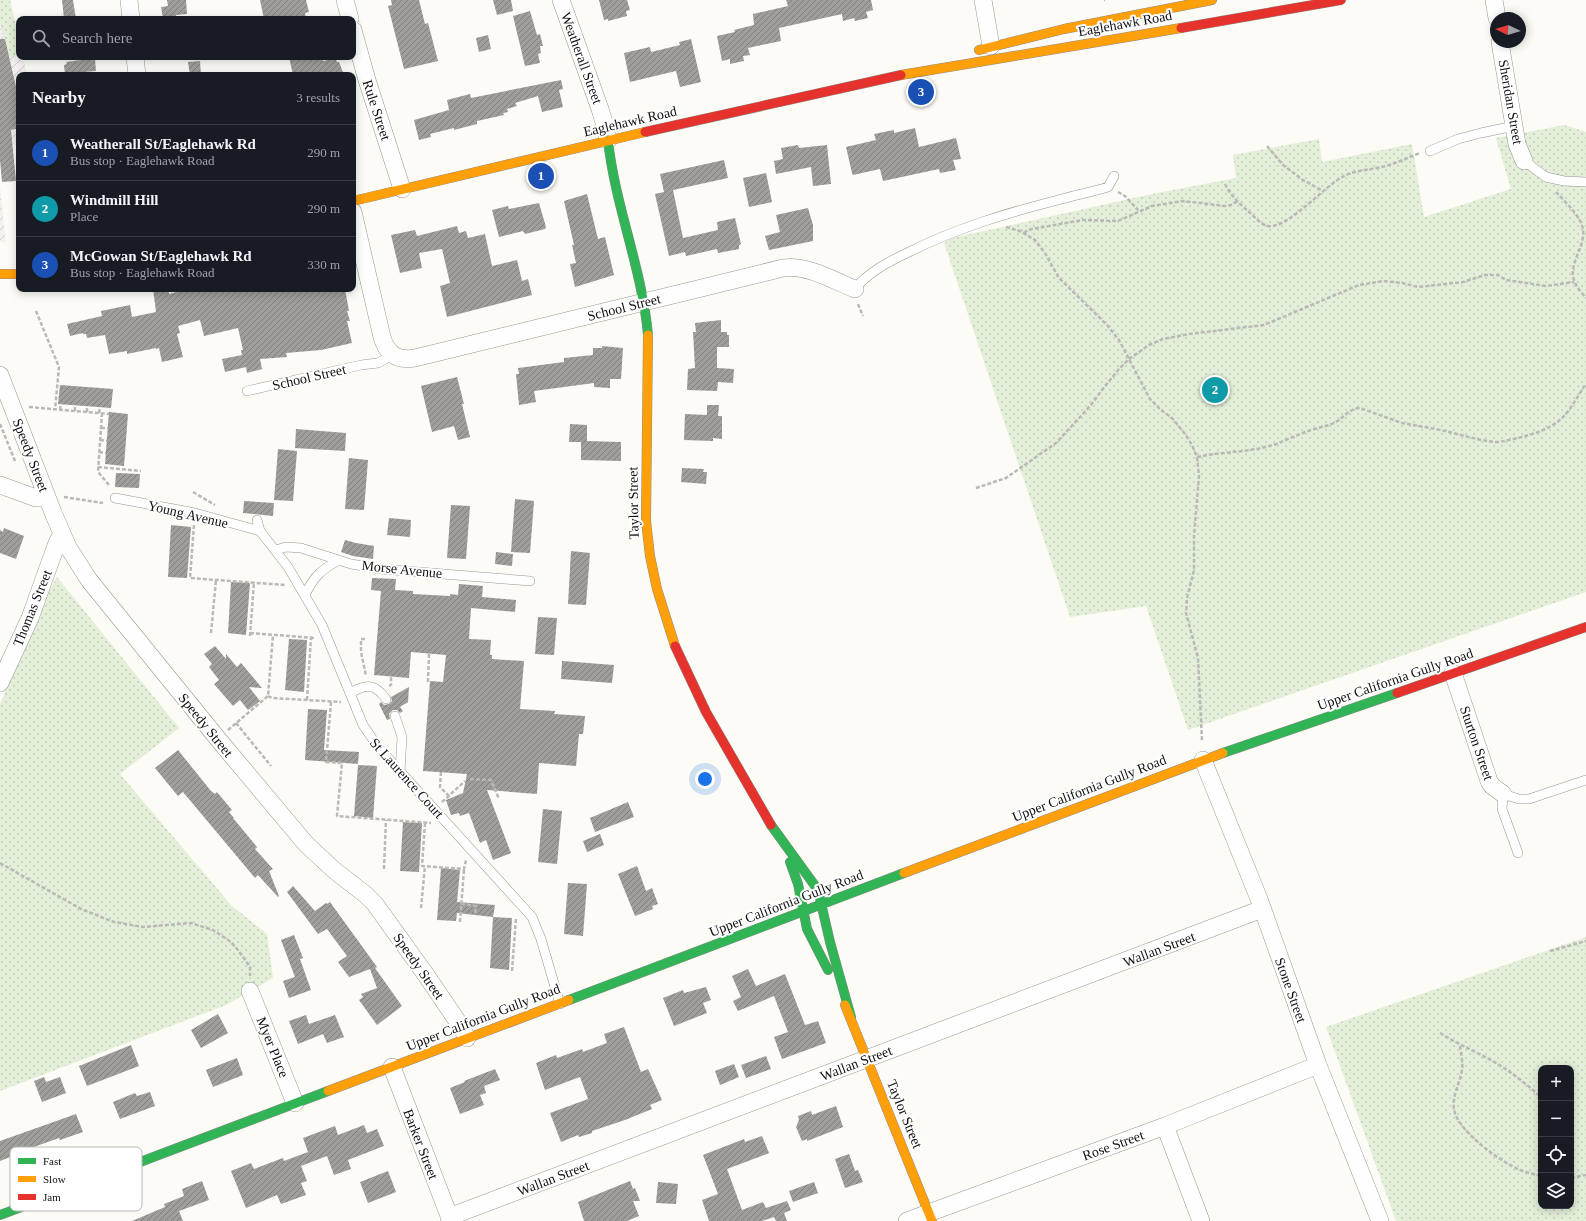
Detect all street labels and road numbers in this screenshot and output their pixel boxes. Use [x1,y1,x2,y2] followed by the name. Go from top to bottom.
[1077,8,1173,39] street label: Eaglehawk Road
[558,10,605,106] street label: Weatherall Street
[1496,58,1525,146] street label: Sheridan Street
[360,78,393,142] street label: Rule Street
[582,103,678,140] street label: Eaglehawk Road
[586,291,662,324] street label: School Street
[271,362,347,393] street label: School Street
[10,416,51,494] street label: Speedy Street
[625,467,642,539] street label: Taylor Street
[146,498,229,531] street label: Young Avenue
[361,558,443,581] street label: Morse Avenue
[10,568,55,649] street label: Thomas Street
[1315,646,1475,713] street label: Upper California Gully Road
[175,691,236,760] street label: Speedy Street
[1457,704,1496,782] street label: Sturton Street
[367,735,447,822] street label: St Laurence Court
[1010,752,1168,825] street label: Upper California Gully Road
[707,867,865,940] street label: Upper California Gully Road
[1121,929,1197,970] street label: Wallan Street
[390,930,447,1002] street label: Speedy Street
[1272,956,1309,1025] street label: Stone Street
[404,981,562,1054] street label: Upper California Gully Road
[254,1015,292,1080] street label: Myer Place
[818,1043,894,1084] street label: Wallan Street
[884,1078,925,1151] street label: Taylor Street
[400,1107,441,1182] street label: Barker Street
[1080,1127,1146,1163] street label: Rose Street
[515,1158,591,1199] street label: Wallan Street

